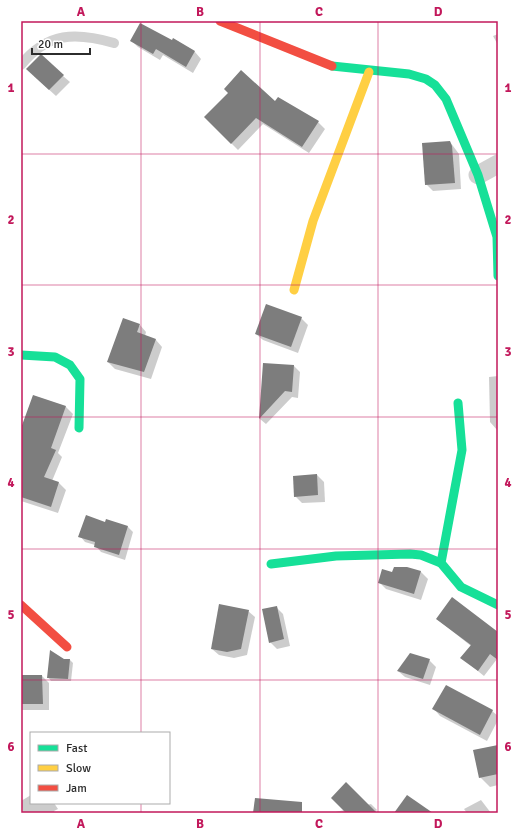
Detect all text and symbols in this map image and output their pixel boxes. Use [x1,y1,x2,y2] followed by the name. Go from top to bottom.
[77,4,86,20] text: A
[196,4,204,20] text: B
[315,4,323,20] text: C
[434,4,443,20] text: D
[32,30,90,56] scale bar
[38,37,63,52] text: 20 m
[7,80,15,96] text: 1
[504,80,512,96] text: 1
[7,212,15,228] text: 2
[504,212,512,228] text: 2
[7,344,15,360] text: 3
[504,344,512,360] text: 3
[7,475,15,491] text: 4
[504,475,512,491] text: 4
[7,607,15,623] text: 5
[504,607,512,623] text: 5
[30,732,170,804] legend
[7,739,15,755] text: 6
[504,739,512,755] text: 6
[66,741,87,756] text: Fast
[66,761,91,776] text: Slow
[66,781,87,796] text: Jam
[77,816,86,832] text: A
[196,816,204,832] text: B
[315,816,323,832] text: C
[434,816,443,832] text: D

